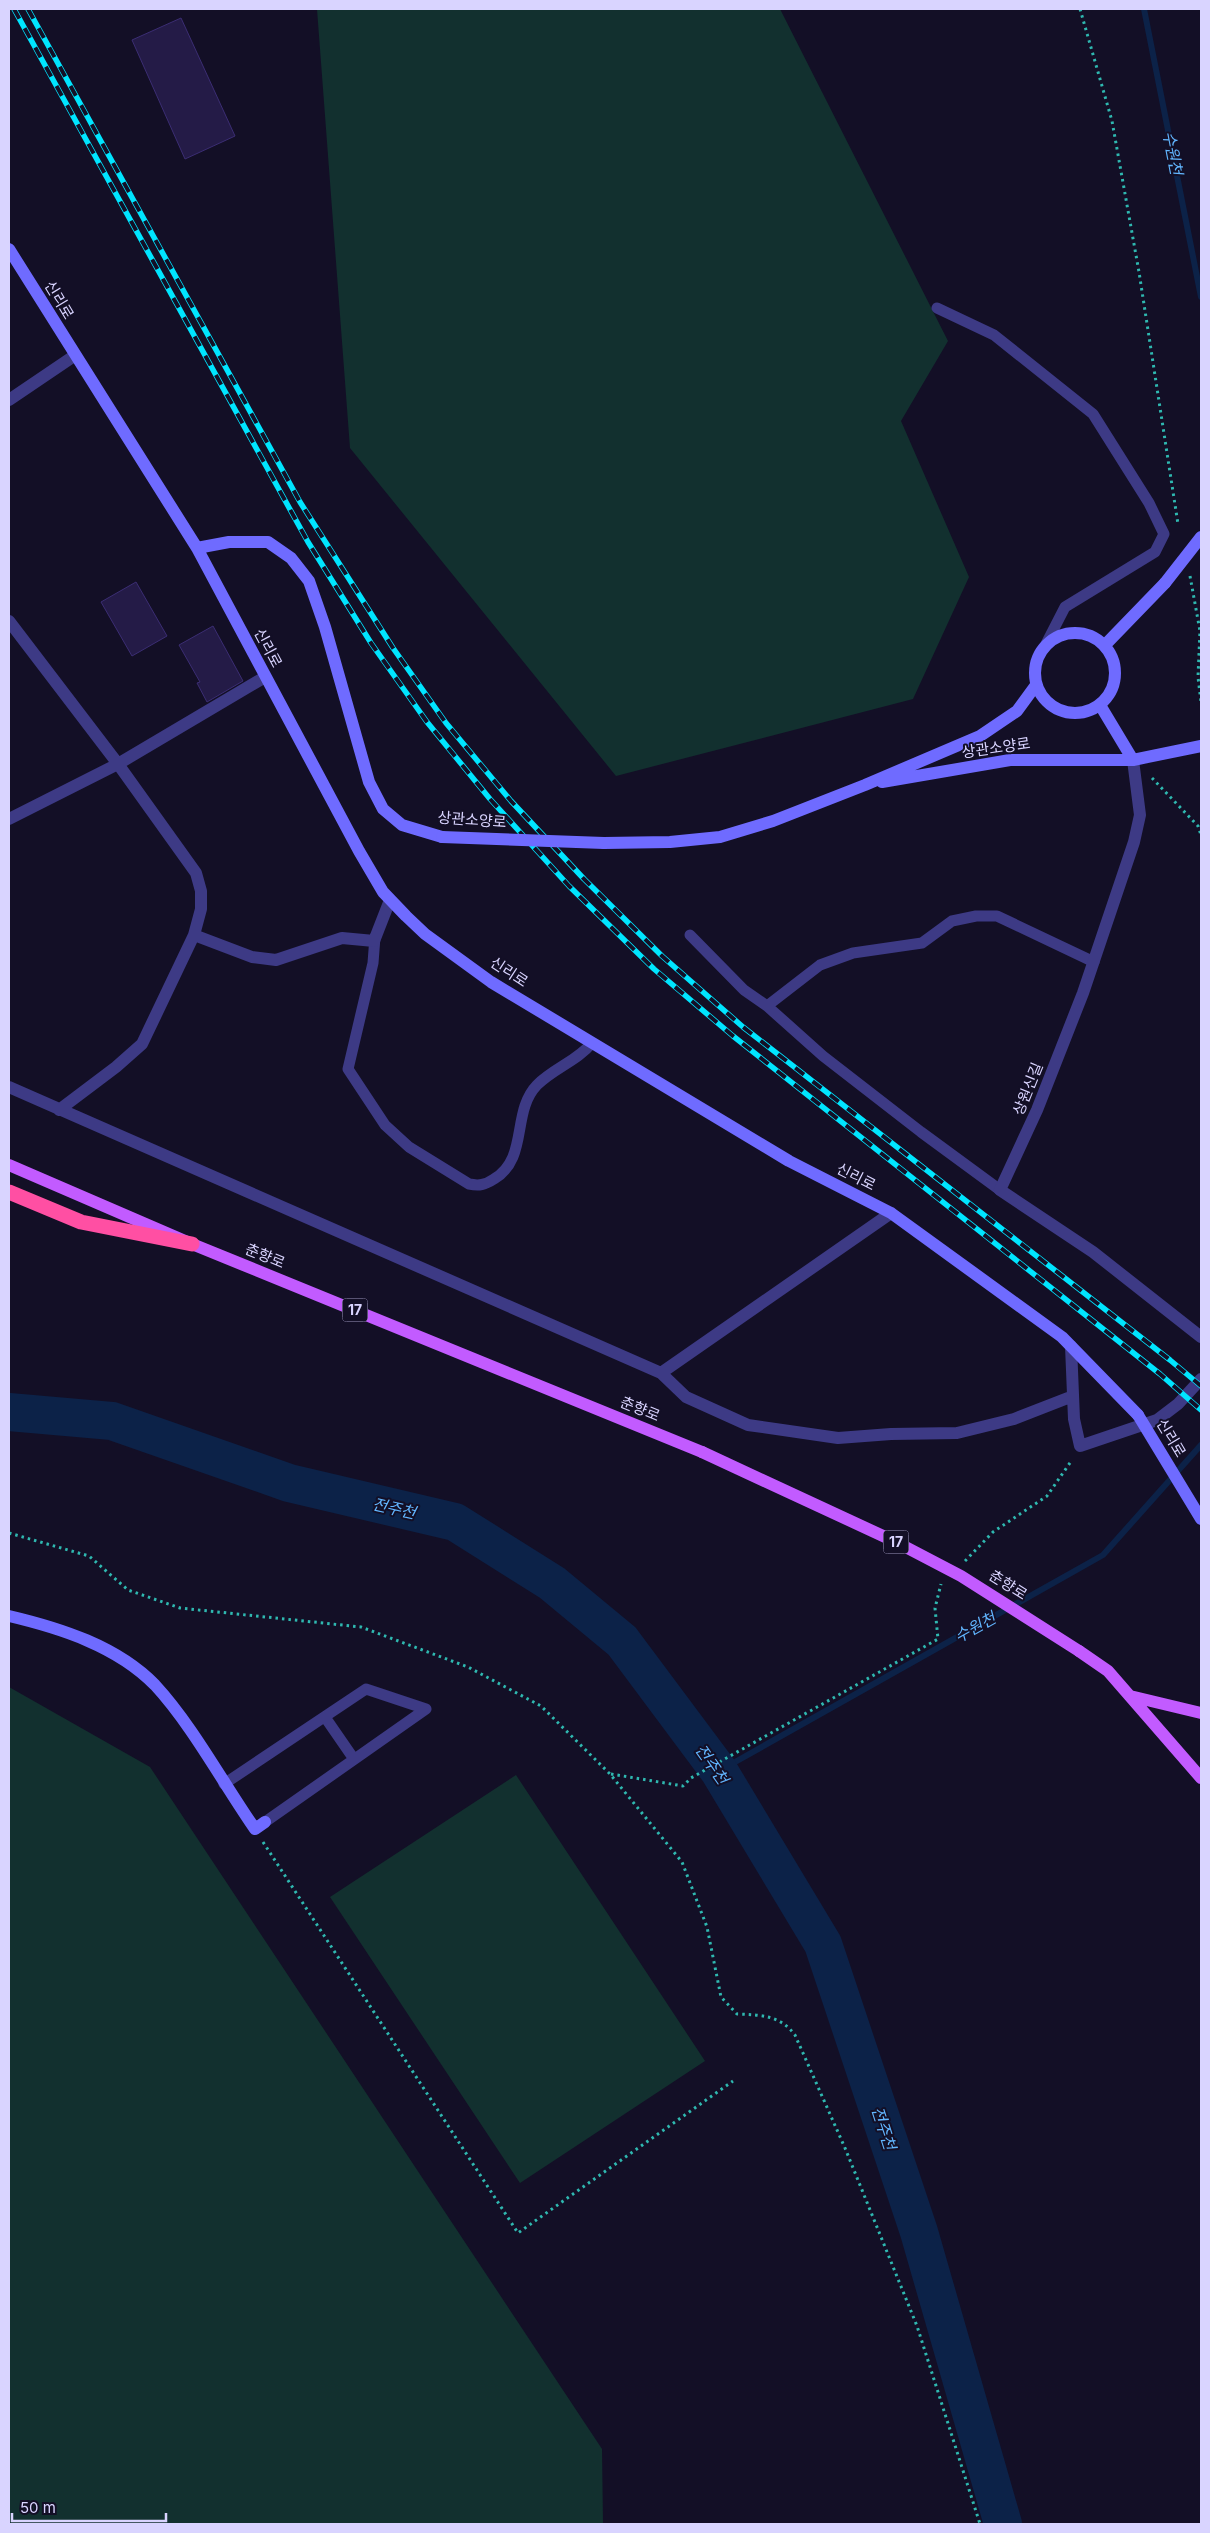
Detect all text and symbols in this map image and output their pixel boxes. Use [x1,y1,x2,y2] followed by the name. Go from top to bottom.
[1159,129,1187,179] water label: 수원천
[41,277,78,322] street label: 신리로
[250,625,287,671] street label: 신리로
[960,733,1031,762] street label: 상관소양로
[437,808,507,831] street label: 상관소양로
[487,952,532,991] street label: 신리로
[1008,1060,1047,1118] street label: 상원신길
[833,1159,879,1194] street label: 신리로
[242,1239,288,1272] street label: 춘향로
[342,1298,368,1322] road number: 17
[617,1392,663,1425] street label: 춘향로
[1153,1415,1190,1460] street label: 신리로
[370,1493,420,1523] water label: 전주천
[884,1530,908,1554] road number: 17
[986,1566,1031,1604] street label: 춘향로
[951,1606,1001,1646] water label: 수원천
[691,1740,734,1790] water label: 전주천
[868,2104,901,2154] water label: 전주천
[12,2490,166,2522] scale bar
[20,2498,56,2517] text: 50 m

